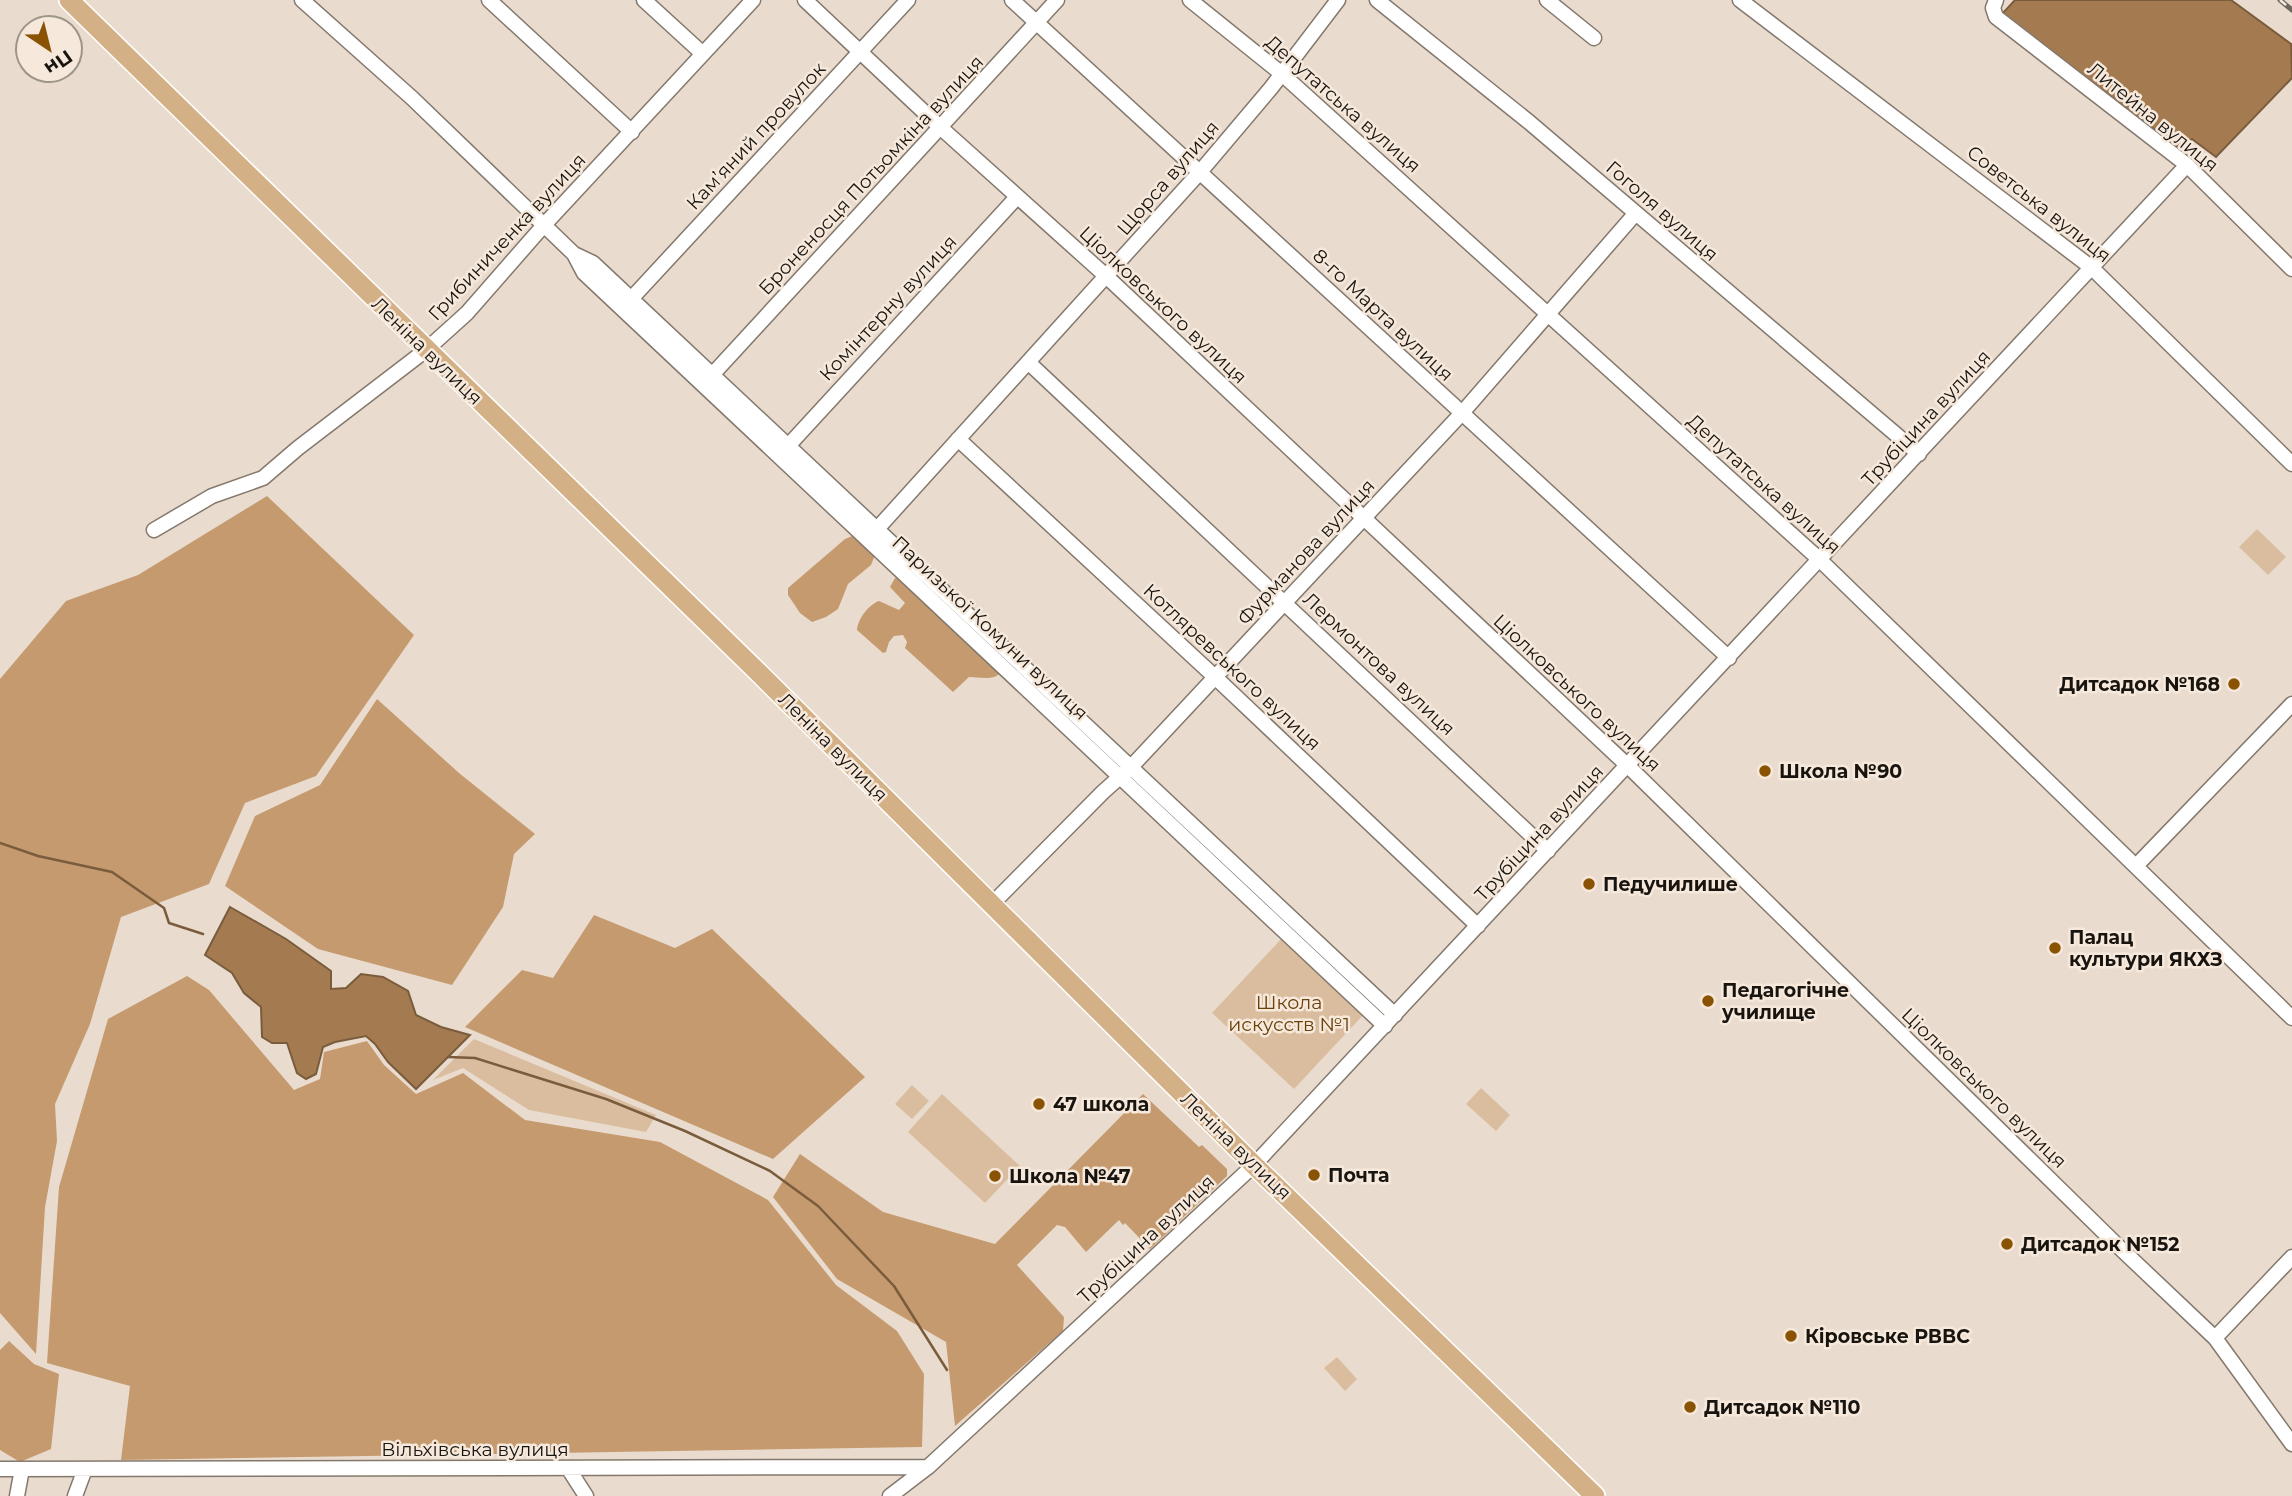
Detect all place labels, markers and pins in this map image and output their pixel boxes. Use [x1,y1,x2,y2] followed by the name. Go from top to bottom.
[2059,673,2220,696] place label: Дитсадок №168
[2226,676,2242,692] marker: Дитсадок №168
[1779,760,1902,783] place label: Школа №90
[1757,763,1773,779] marker: Школа №90
[1603,873,1738,896] place label: Педучилише
[1581,876,1597,892] marker: Педучилише
[2069,926,2223,971] place label: Палац культури ЯКХЗ
[2047,940,2063,956] marker: Палац культури ЯКХЗ
[1721,979,1849,1024] place label: Педагогічне училище
[1700,993,1716,1009] marker: Педагогічне училище
[1053,1093,1149,1116] place label: 47 школа
[1031,1096,1047,1112] marker: 47 школа
[1328,1164,1390,1187] place label: Почта
[1009,1165,1131,1188] place label: Школа №47
[1306,1167,1322,1183] marker: Почта
[987,1168,1003,1184] marker: Школа №47
[2021,1233,2180,1256] place label: Дитсадок №152
[1999,1236,2015,1252] marker: Дитсадок №152
[1805,1325,1970,1348] place label: Кіровське РВВС
[1783,1328,1799,1344] marker: Кіровське РВВС
[1704,1396,1861,1419] place label: Дитсадок №110
[1682,1399,1698,1415] marker: Дитсадок №110

